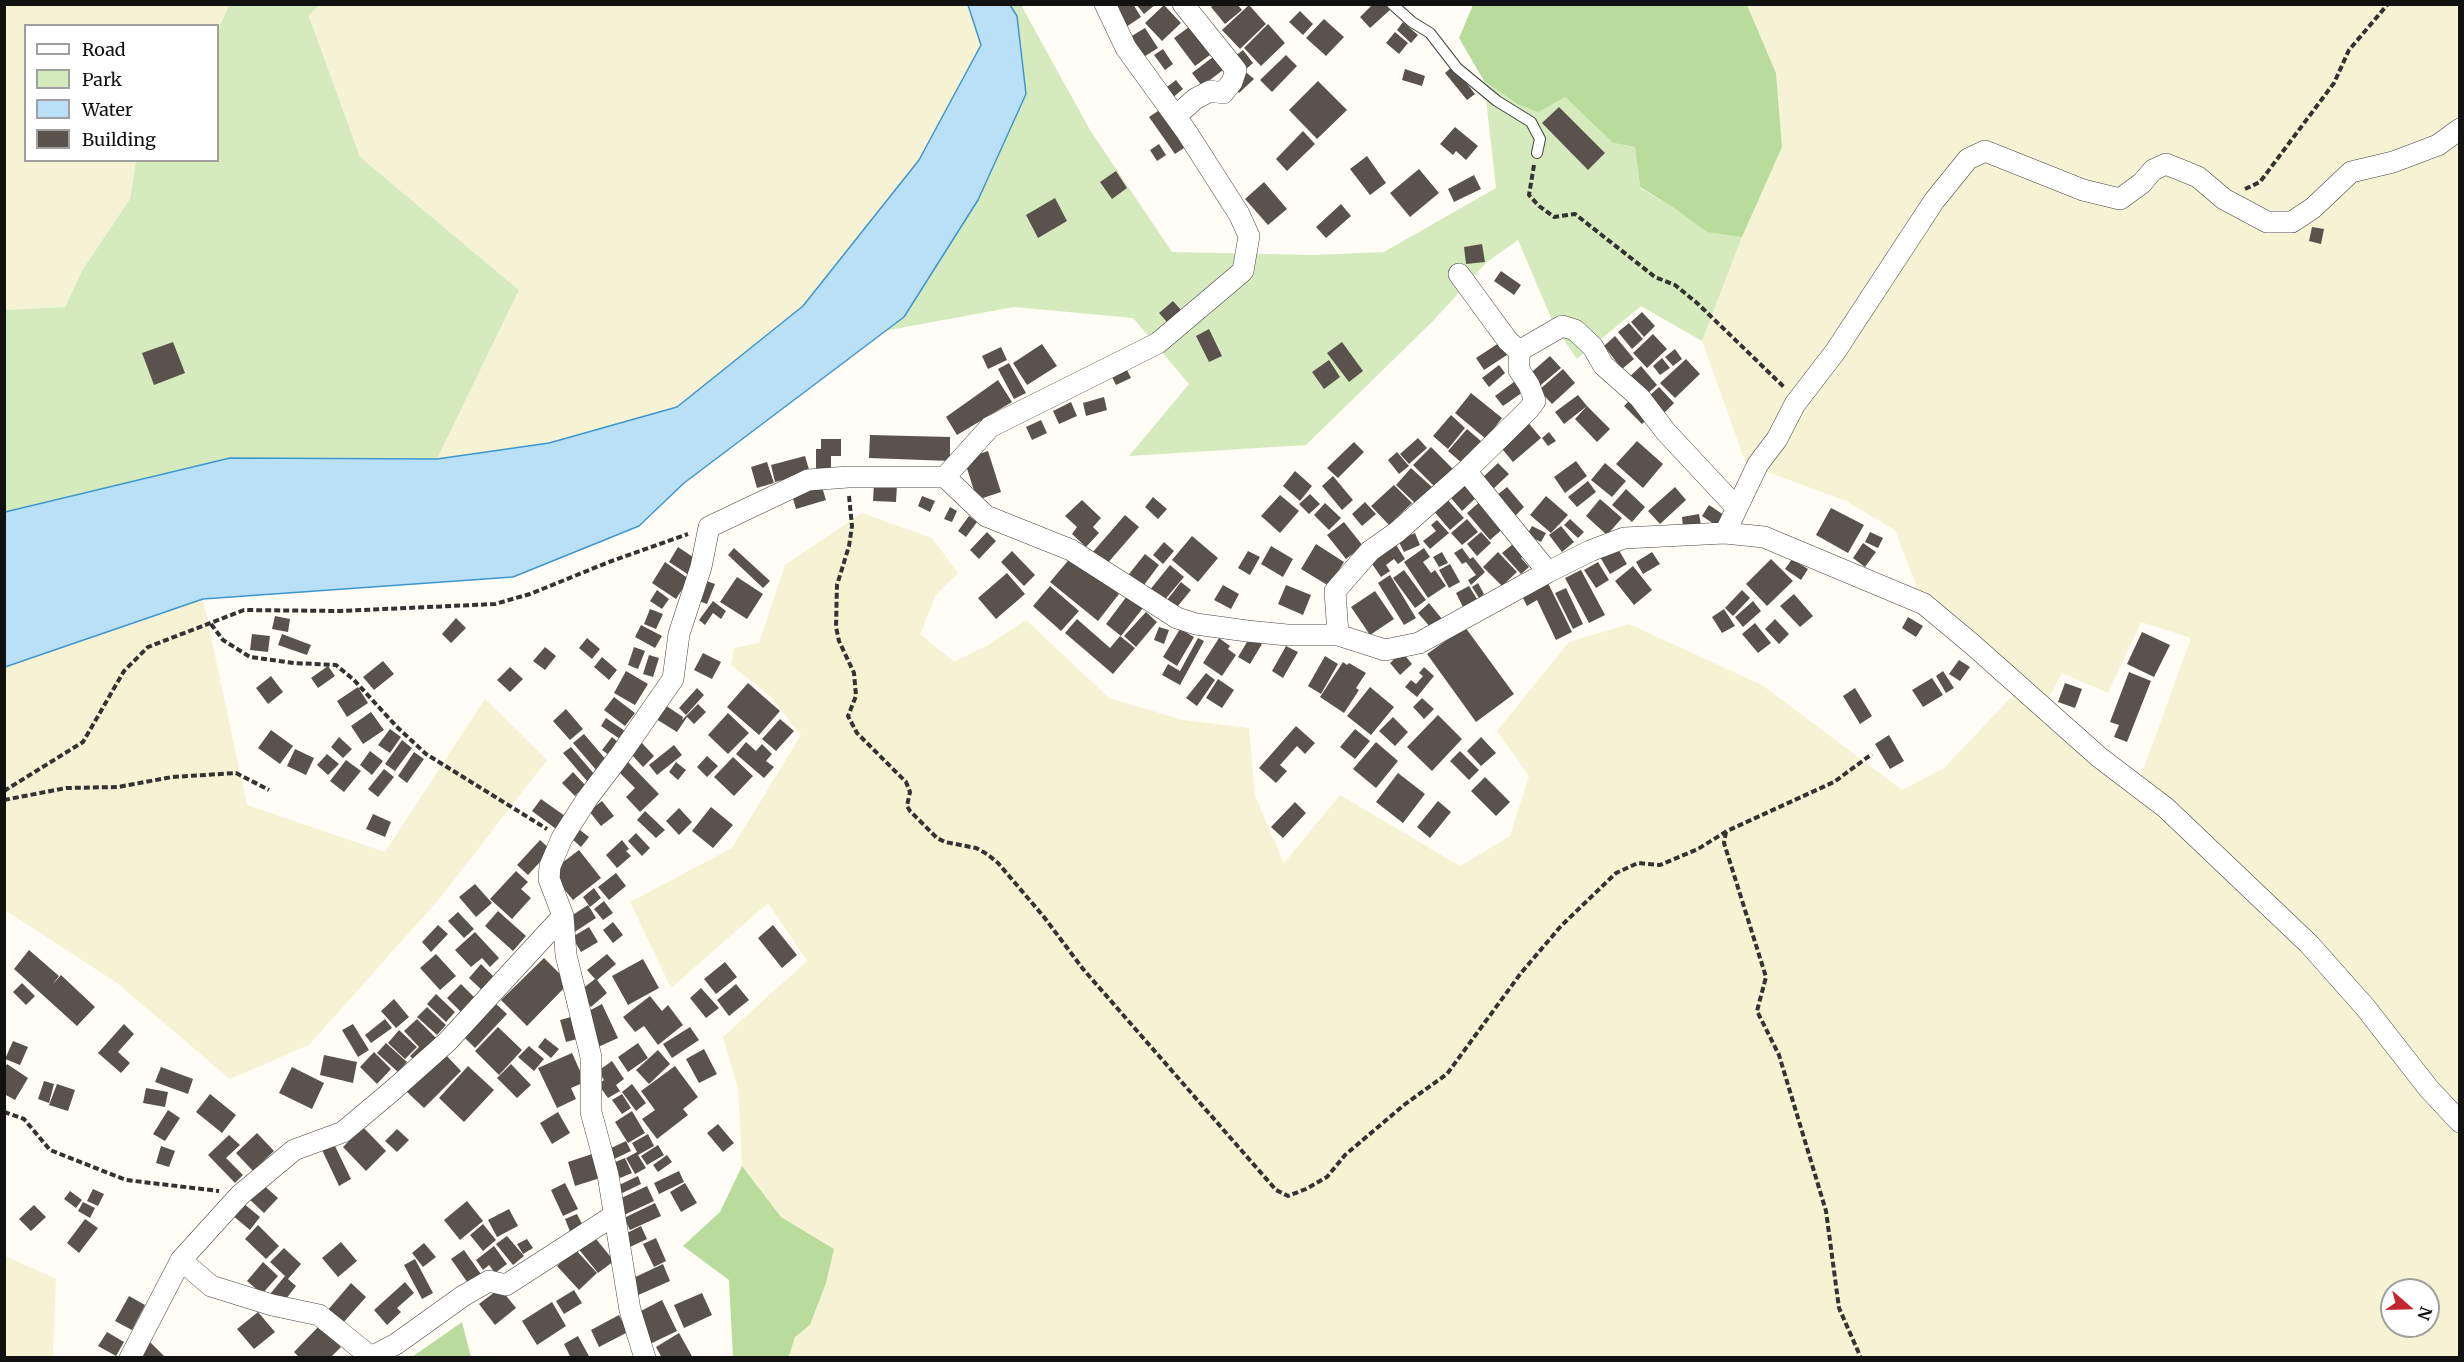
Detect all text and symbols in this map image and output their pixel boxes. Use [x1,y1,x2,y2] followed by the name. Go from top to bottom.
[24,24,219,162] legend
[82,38,126,61] text: Road
[82,68,122,91] text: Park
[82,98,133,121] text: Water
[82,128,156,151] text: Building
[2380,1278,2440,1338] north arrow
[2413,1304,2437,1323] text: N

